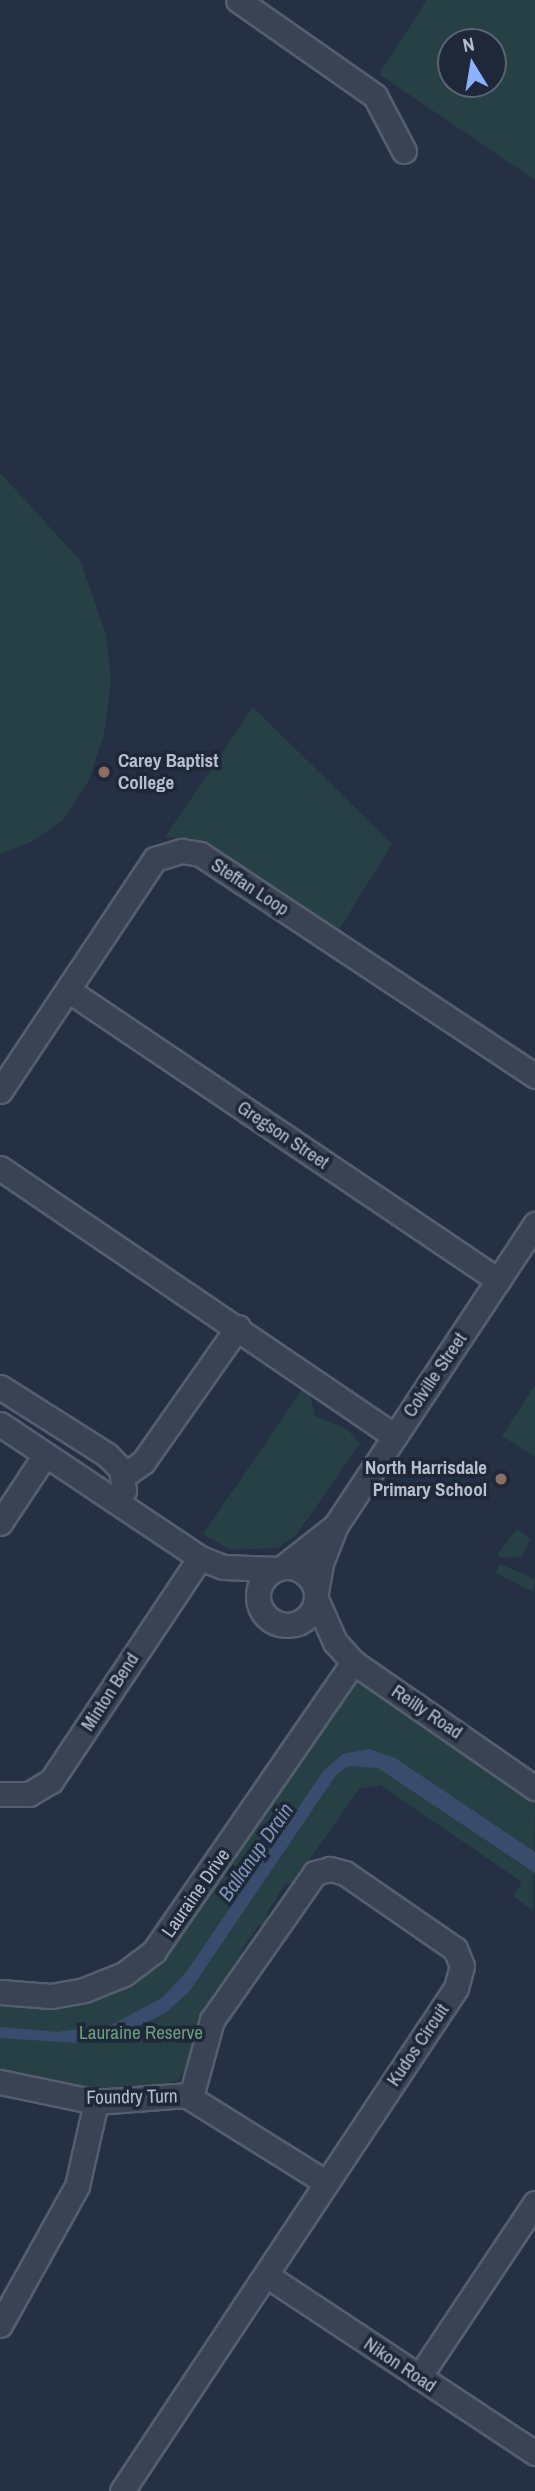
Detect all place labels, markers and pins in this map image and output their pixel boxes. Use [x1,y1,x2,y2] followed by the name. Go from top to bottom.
[118,750,218,794] place label: Carey Baptist College
[96,764,112,780] marker: Carey Baptist College
[365,1457,487,1501] place label: North Harrisdale Primary School
[493,1471,509,1487] marker: North Harrisdale Primary School

